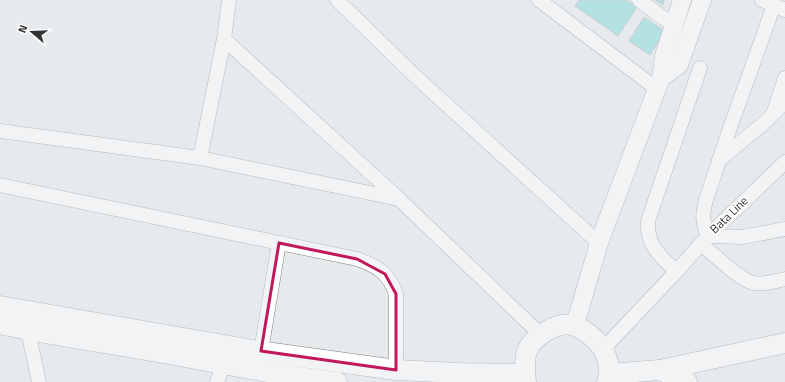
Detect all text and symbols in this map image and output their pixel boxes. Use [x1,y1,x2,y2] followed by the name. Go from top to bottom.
[12,12,52,52] north arrow
[14,23,31,35] text: N
[705,191,752,238] street label: Bata Line

